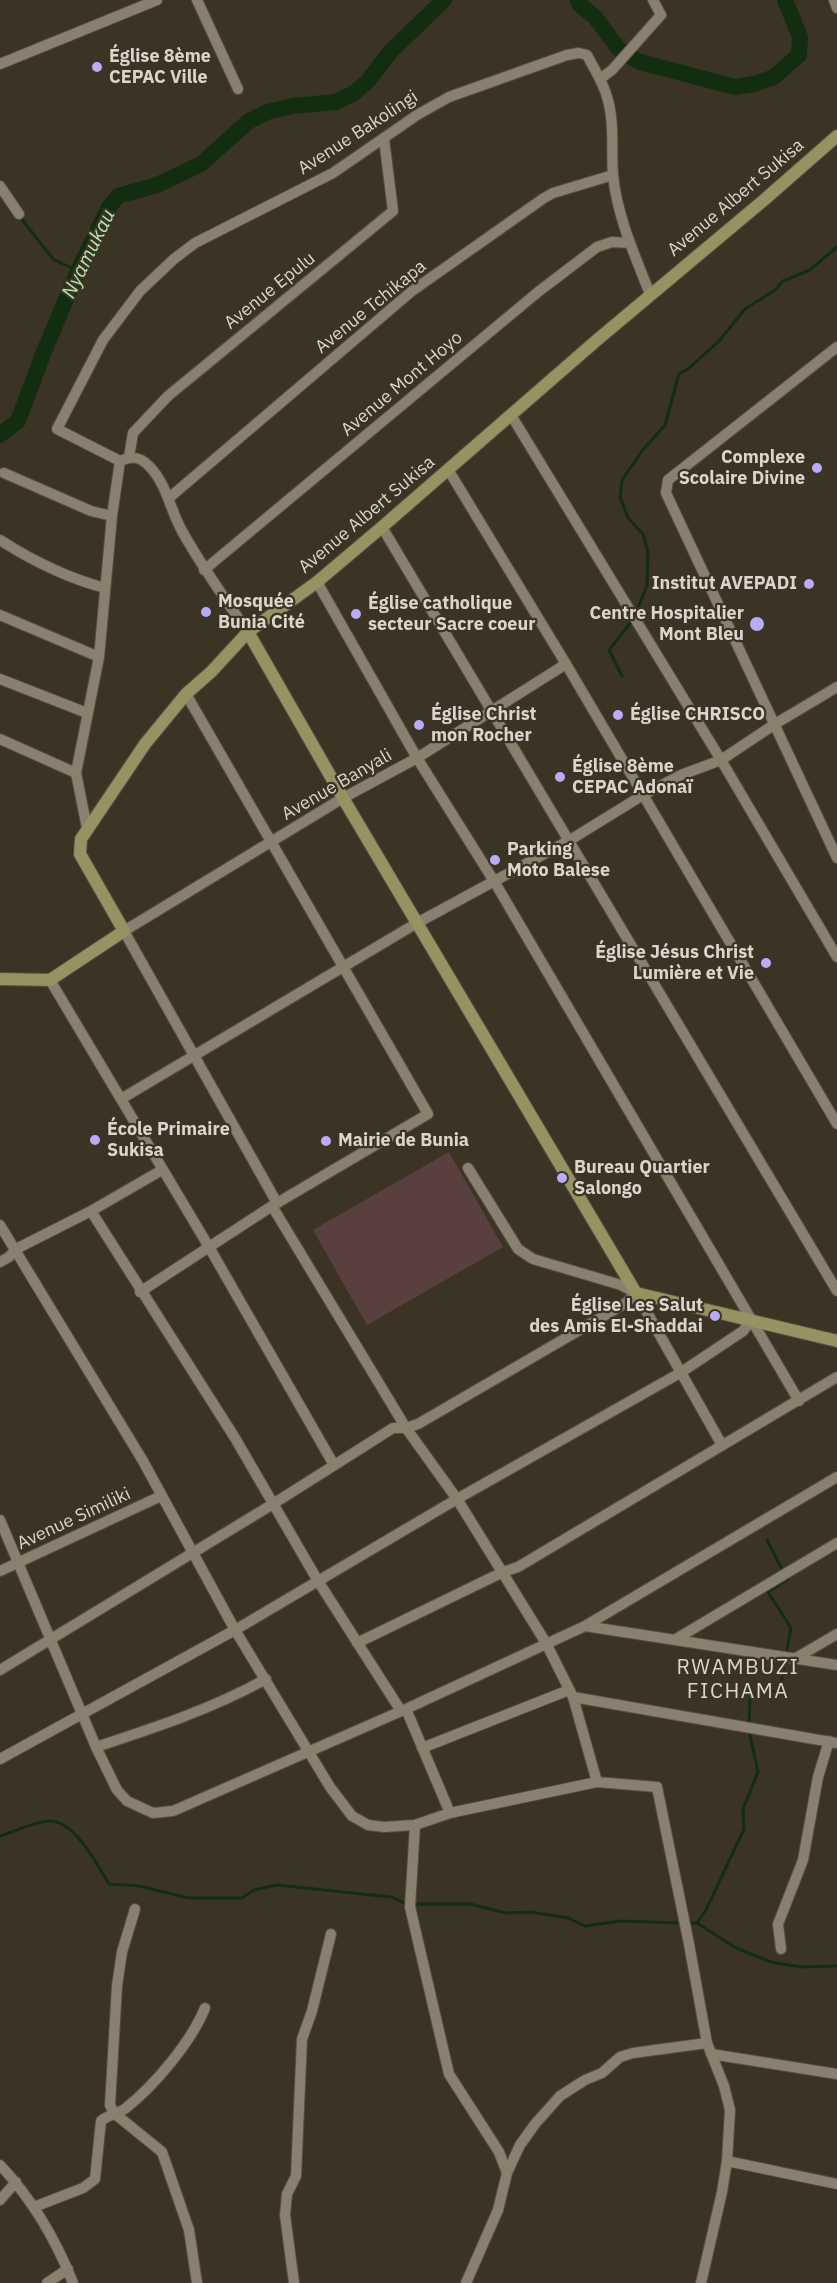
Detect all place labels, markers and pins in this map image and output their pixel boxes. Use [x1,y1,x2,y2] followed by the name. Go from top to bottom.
[109,46,211,88] place label: Église 8ème CEPAC Ville
[90,60,104,74] marker: Église 8ème CEPAC Ville
[679,447,805,490] place label: Complexe Scolaire Divine
[810,461,824,475] marker: Complexe Scolaire Divine
[652,573,797,595] place label: Institut AVEPADI
[802,577,816,591] marker: Institut AVEPADI
[218,591,305,634] place label: Mosquée Bunia Cité
[368,593,535,636] place label: Église catholique secteur Sacre coeur
[590,603,744,646] place label: Centre Hospitalier Mont Bleu
[199,605,213,619] marker: Mosquée Bunia Cité
[349,607,363,621] marker: Église catholique secteur Sacre coeur
[748,615,766,633] marker: Centre Hospitalier Mont Bleu
[431,704,536,746] place label: Église Christ mon Rocher
[630,704,765,726] place label: Église CHRISCO
[611,708,625,722] marker: Église CHRISCO
[412,718,426,732] marker: Église Christ mon Rocher
[572,756,692,798] place label: Église 8ème CEPAC Adonaï
[553,770,567,784] marker: Église 8ème CEPAC Adonaï
[507,839,610,882] place label: Parking Moto Balese
[488,853,502,867] marker: Parking Moto Balese
[595,942,754,984] place label: Église Jésus Christ Lumière et Vie
[759,956,773,970] marker: Église Jésus Christ Lumière et Vie
[107,1119,230,1162] place label: École Primaire Sukisa
[338,1130,469,1152] place label: Mairie de Bunia
[88,1133,102,1147] marker: École Primaire Sukisa
[319,1134,333,1148] marker: Mairie de Bunia
[574,1157,710,1200] place label: Bureau Quartier Salongo
[555,1171,569,1185] marker: Bureau Quartier Salongo
[529,1295,703,1338] place label: Église Les Salut des Amis El-Shaddai
[708,1309,722,1323] marker: Église Les Salut des Amis El-Shaddai

